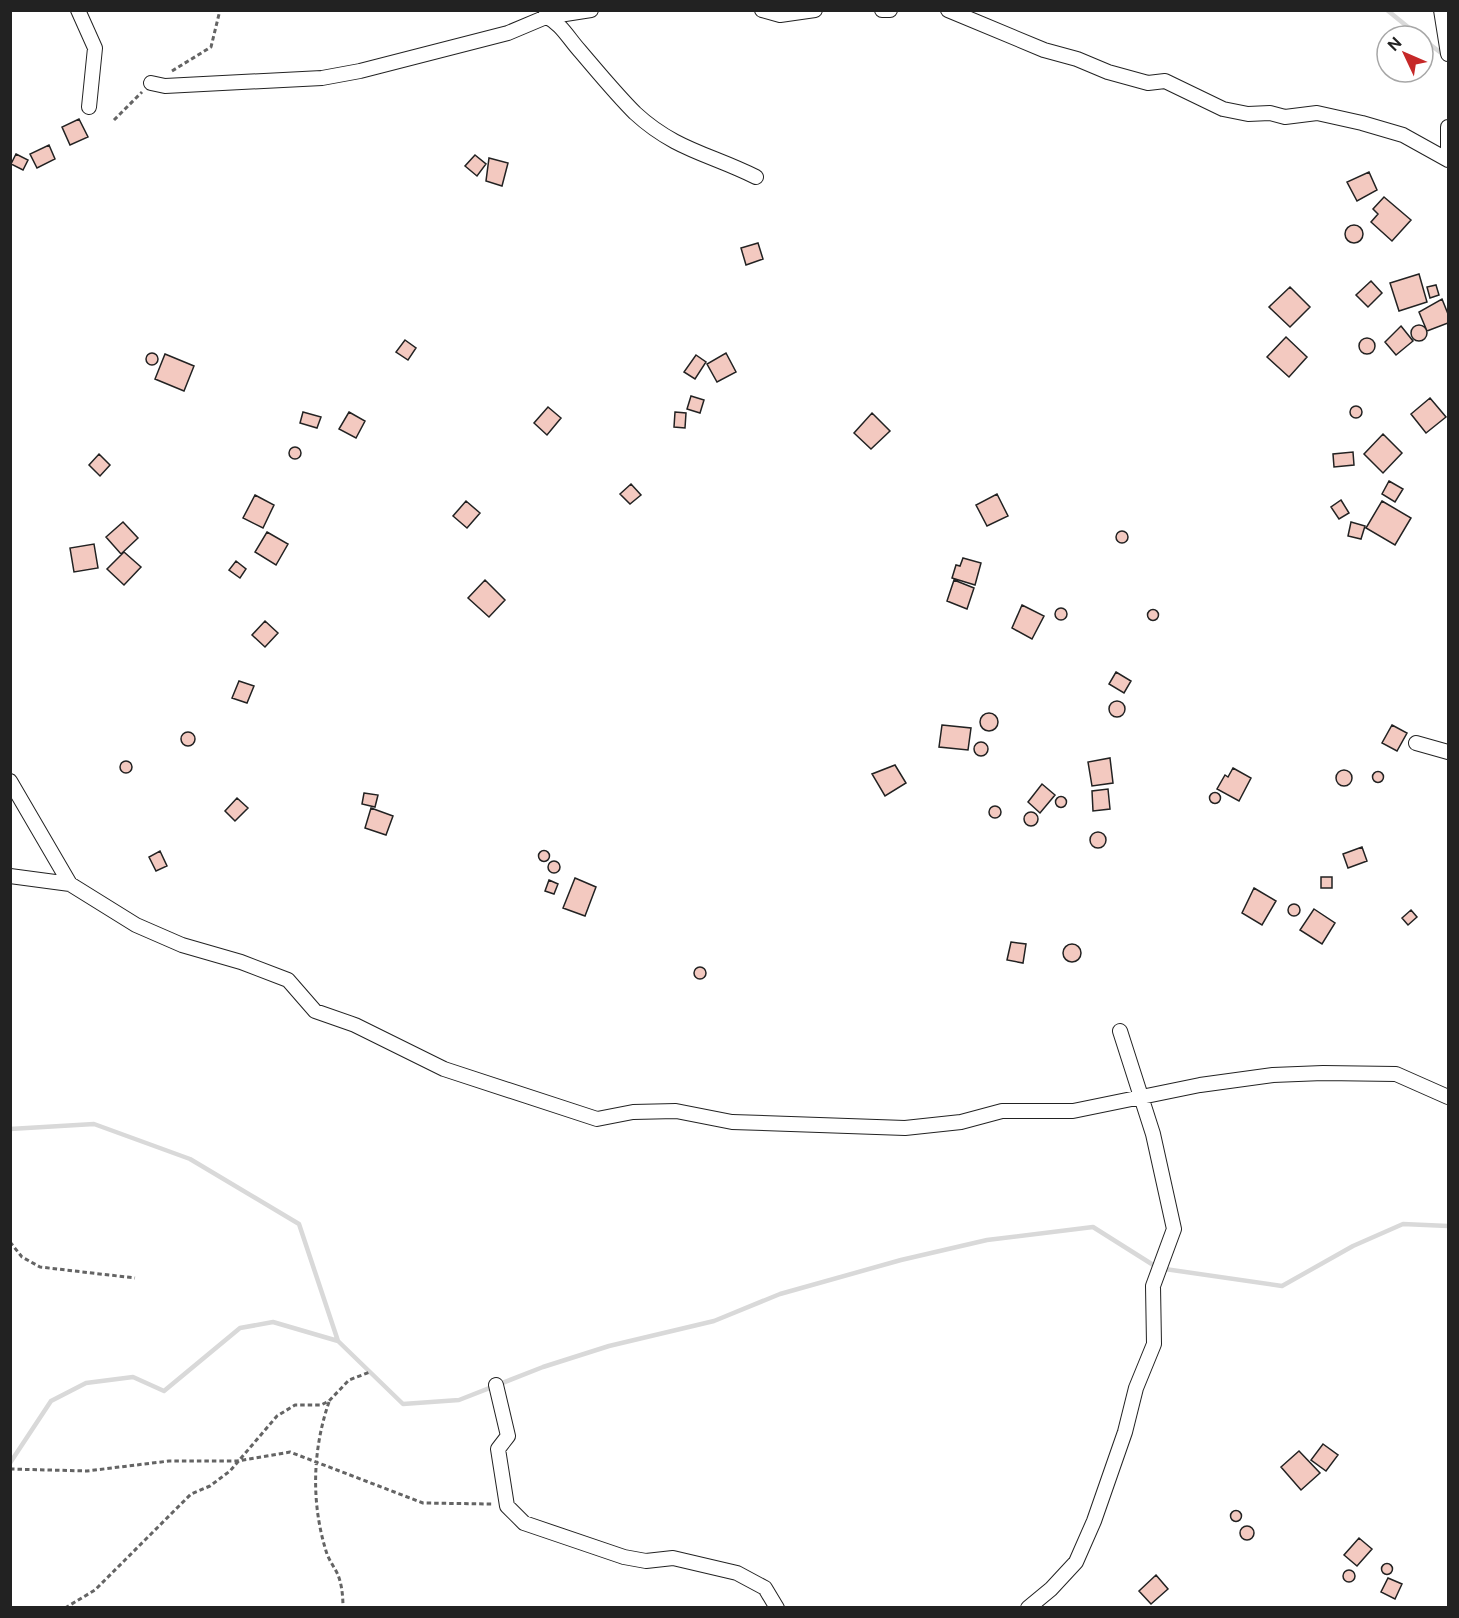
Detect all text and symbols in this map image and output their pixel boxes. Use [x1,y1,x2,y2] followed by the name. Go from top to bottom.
[1375,24,1435,84] north arrow
[1383,32,1406,55] text: N

